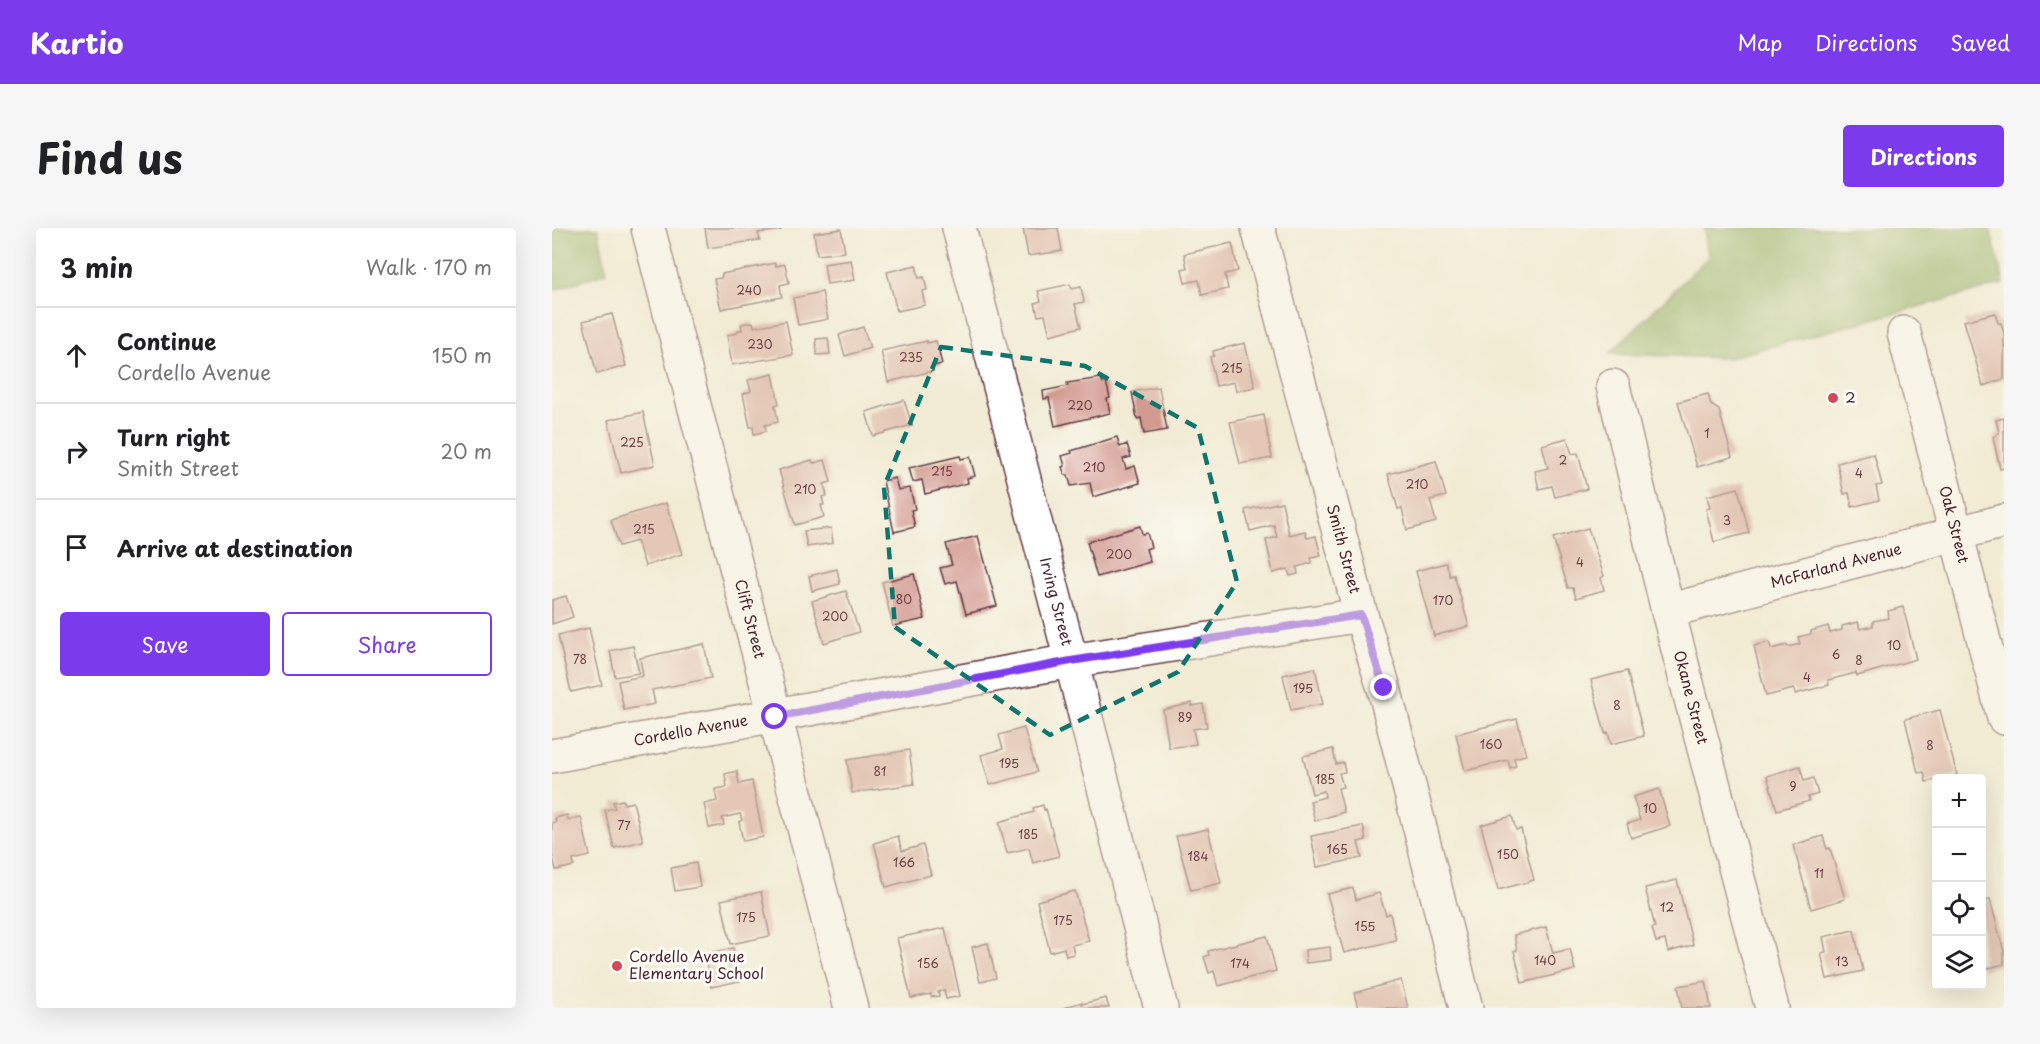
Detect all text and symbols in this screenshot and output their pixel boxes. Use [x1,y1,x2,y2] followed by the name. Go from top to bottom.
[30,21,124,64] text: Kartio
[1737,26,1782,58] text: Map
[1815,26,1917,58] text: Directions
[1950,26,2010,58] text: Saved
[36,125,183,188] text: Find us
[1843,125,2004,187] button: Directions
[60,248,133,287] text: 3 min
[366,252,492,282] text: Walk · 170 m
[737,281,762,299] house number: 240
[117,324,216,357] text: Continue
[747,335,773,353] house number: 230
[60,339,93,372] icon: ahead
[432,340,492,370] text: 150 m
[899,348,923,366] house number: 235
[117,357,271,387] text: Cordello Avenue
[1221,359,1243,377] house number: 215
[1845,385,1856,408] place label: 2
[1826,391,1840,405] marker: 2
[1068,396,1093,414] house number: 220
[117,420,230,453] text: Turn right
[1704,424,1710,442] house number: 1
[620,433,644,451] house number: 225
[60,435,93,468] icon: right
[440,436,492,466] text: 20 m
[1559,451,1567,469] house number: 2
[117,453,239,483] text: Smith Street
[1083,458,1106,476] house number: 210
[931,462,953,480] house number: 215
[1855,464,1863,482] house number: 4
[1406,475,1429,493] house number: 210
[794,480,817,498] house number: 210
[1934,483,1976,565] street label: Oak Street
[1322,501,1368,596] street label: Smith Street
[1723,511,1731,529] house number: 3
[633,520,655,538] house number: 215
[60,531,93,564] icon: arrive
[117,531,353,564] text: Arrive at destination
[1768,536,1904,593] street label: McFarland Avenue
[1106,545,1132,563] house number: 200
[1576,553,1584,571] house number: 4
[1035,555,1080,648] street label: Irving Street
[730,576,773,661] street label: Clift Street
[896,590,912,608] house number: 80
[1433,591,1454,609] house number: 170
[822,607,848,625] house number: 200
[60,612,270,676] button: Save
[282,612,492,676] button: Share
[1887,636,1901,654] house number: 10
[1832,645,1840,663] house number: 6
[1669,648,1715,747] street label: Okane Street
[573,650,587,668] house number: 78
[1855,651,1863,669] house number: 8
[1803,668,1811,686] house number: 4
[1370,674,1396,700] route end
[1293,679,1313,697] house number: 195
[1613,696,1621,714] house number: 8
[761,703,787,729] route start
[631,707,749,751] street label: Cordello Avenue
[1178,708,1192,726] house number: 89
[1480,735,1503,753] house number: 160
[1926,736,1934,754] house number: 8
[999,754,1019,772] house number: 195
[874,762,886,780] house number: 81
[1315,770,1335,788] house number: 185
[1932,774,1986,990] map controls
[1932,774,1986,828] button: +
[1789,777,1797,795] house number: 9
[1643,799,1657,817] house number: 10
[617,816,631,834] house number: 77
[1018,825,1038,843] house number: 185
[1932,828,1986,882] button: −
[1326,840,1348,858] house number: 165
[1497,845,1519,863] house number: 150
[1188,847,1208,865] house number: 184
[893,853,915,871] house number: 166
[1814,864,1824,882] house number: 11
[1932,882,1986,936] button: locate
[1660,898,1674,916] house number: 12
[736,908,756,926] house number: 175
[1053,911,1073,929] house number: 175
[1355,917,1375,935] house number: 155
[1932,936,1986,990] button: layers
[629,944,764,984] place label: Cordello Avenue Elementary School
[1534,951,1556,969] house number: 140
[1835,952,1849,970] house number: 13
[917,954,939,972] house number: 156
[1230,954,1250,972] house number: 174
[610,959,624,973] marker: Cordello Avenue Elementary School

